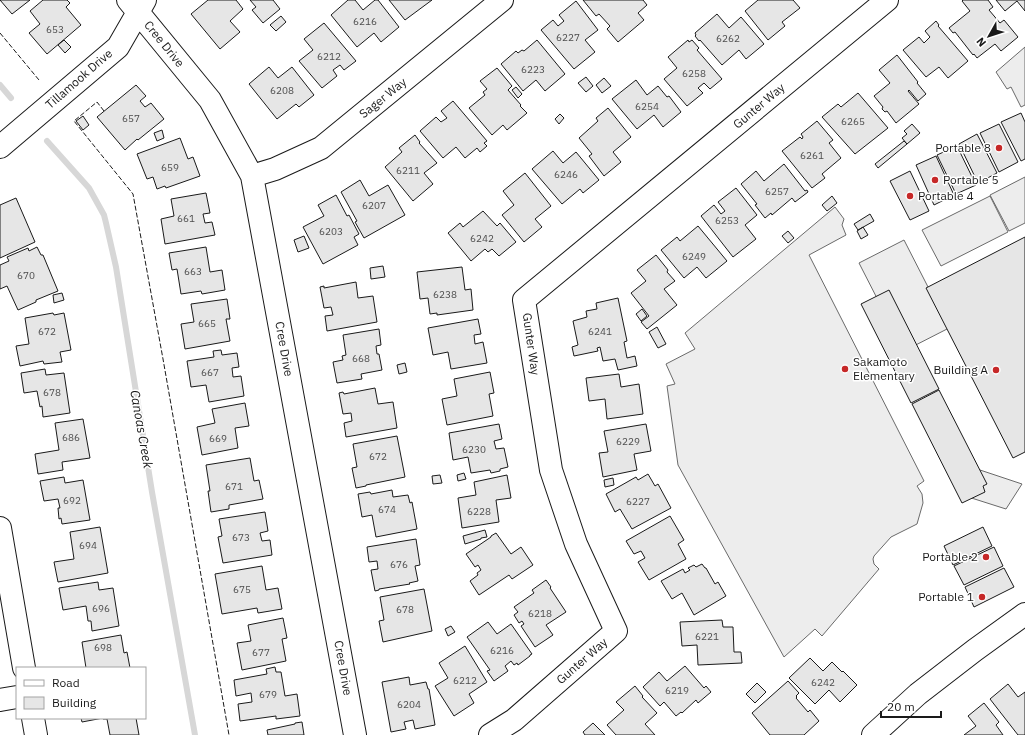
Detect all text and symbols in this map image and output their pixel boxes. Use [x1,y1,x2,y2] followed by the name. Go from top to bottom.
[353,15,377,28] house number: 6216
[969,16,1009,56] north arrow
[141,17,188,70] street label: Cree Drive
[46,23,64,36] house number: 653
[556,31,580,44] house number: 6227
[716,32,740,45] house number: 6262
[973,35,989,50] text: N
[42,45,115,112] street label: Tillamook Drive
[317,50,341,63] house number: 6212
[521,63,545,76] house number: 6223
[682,67,706,80] house number: 6258
[356,74,409,121] street label: Sager Way
[730,80,788,132] street label: Gunter Way
[270,84,294,97] house number: 6208
[635,100,659,113] house number: 6254
[122,112,140,125] house number: 657
[841,115,865,128] house number: 6265
[935,140,991,155] place label: Portable 8
[994,143,1004,153] marker: Portable 8
[800,149,824,162] house number: 6261
[161,161,179,174] house number: 659
[396,164,420,177] house number: 6211
[554,168,578,181] house number: 6246
[943,172,999,187] place label: Portable 5
[930,175,940,185] marker: Portable 5
[765,185,789,198] house number: 6257
[918,188,974,203] place label: Portable 4
[905,191,915,201] marker: Portable 4
[362,199,386,212] house number: 6207
[177,212,195,225] house number: 661
[715,214,739,227] house number: 6253
[319,225,343,238] house number: 6203
[470,232,494,245] house number: 6242
[682,250,706,263] house number: 6249
[184,265,202,278] house number: 663
[17,269,35,282] house number: 670
[433,288,457,301] house number: 6238
[520,312,543,376] street label: Gunter Way
[198,317,216,330] house number: 665
[272,320,297,378] street label: Cree Drive
[38,325,56,338] house number: 672
[588,325,612,338] house number: 6241
[352,352,370,365] house number: 668
[853,354,915,383] place label: Sakamoto Elementary
[933,362,988,377] place label: Building A
[840,364,850,374] marker: Sakamoto Elementary
[991,365,1001,375] marker: Building A
[201,366,219,379] house number: 667
[43,386,61,399] house number: 678
[126,389,157,470] water label: Canoas Creek
[62,431,80,444] house number: 686
[209,432,227,445] house number: 669
[616,435,640,448] house number: 6229
[462,443,486,456] house number: 6230
[369,450,387,463] house number: 672
[225,480,243,493] house number: 671
[63,494,81,507] house number: 692
[626,495,650,508] house number: 6227
[378,503,396,516] house number: 674
[467,505,491,518] house number: 6228
[232,531,250,544] house number: 673
[79,539,97,552] house number: 694
[922,549,978,564] place label: Portable 2
[981,552,991,562] marker: Portable 2
[390,558,408,571] house number: 676
[233,583,251,596] house number: 675
[918,589,974,604] place label: Portable 1
[977,592,987,602] marker: Portable 1
[92,602,110,615] house number: 696
[396,603,414,616] house number: 678
[528,607,552,620] house number: 6218
[695,630,719,643] house number: 6221
[553,634,610,687] street label: Gunter Way
[331,639,356,697] street label: Cree Drive
[94,641,112,654] house number: 698
[490,644,514,657] house number: 6216
[252,646,270,659] house number: 677
[16,667,146,719] legend
[453,674,477,687] house number: 6212
[52,675,80,690] text: Road
[811,676,835,689] house number: 6242
[665,684,689,697] house number: 6219
[259,688,277,701] house number: 679
[881,693,941,719] scale bar
[52,695,97,710] text: Building
[397,698,421,711] house number: 6204
[887,699,915,714] text: 20 m

